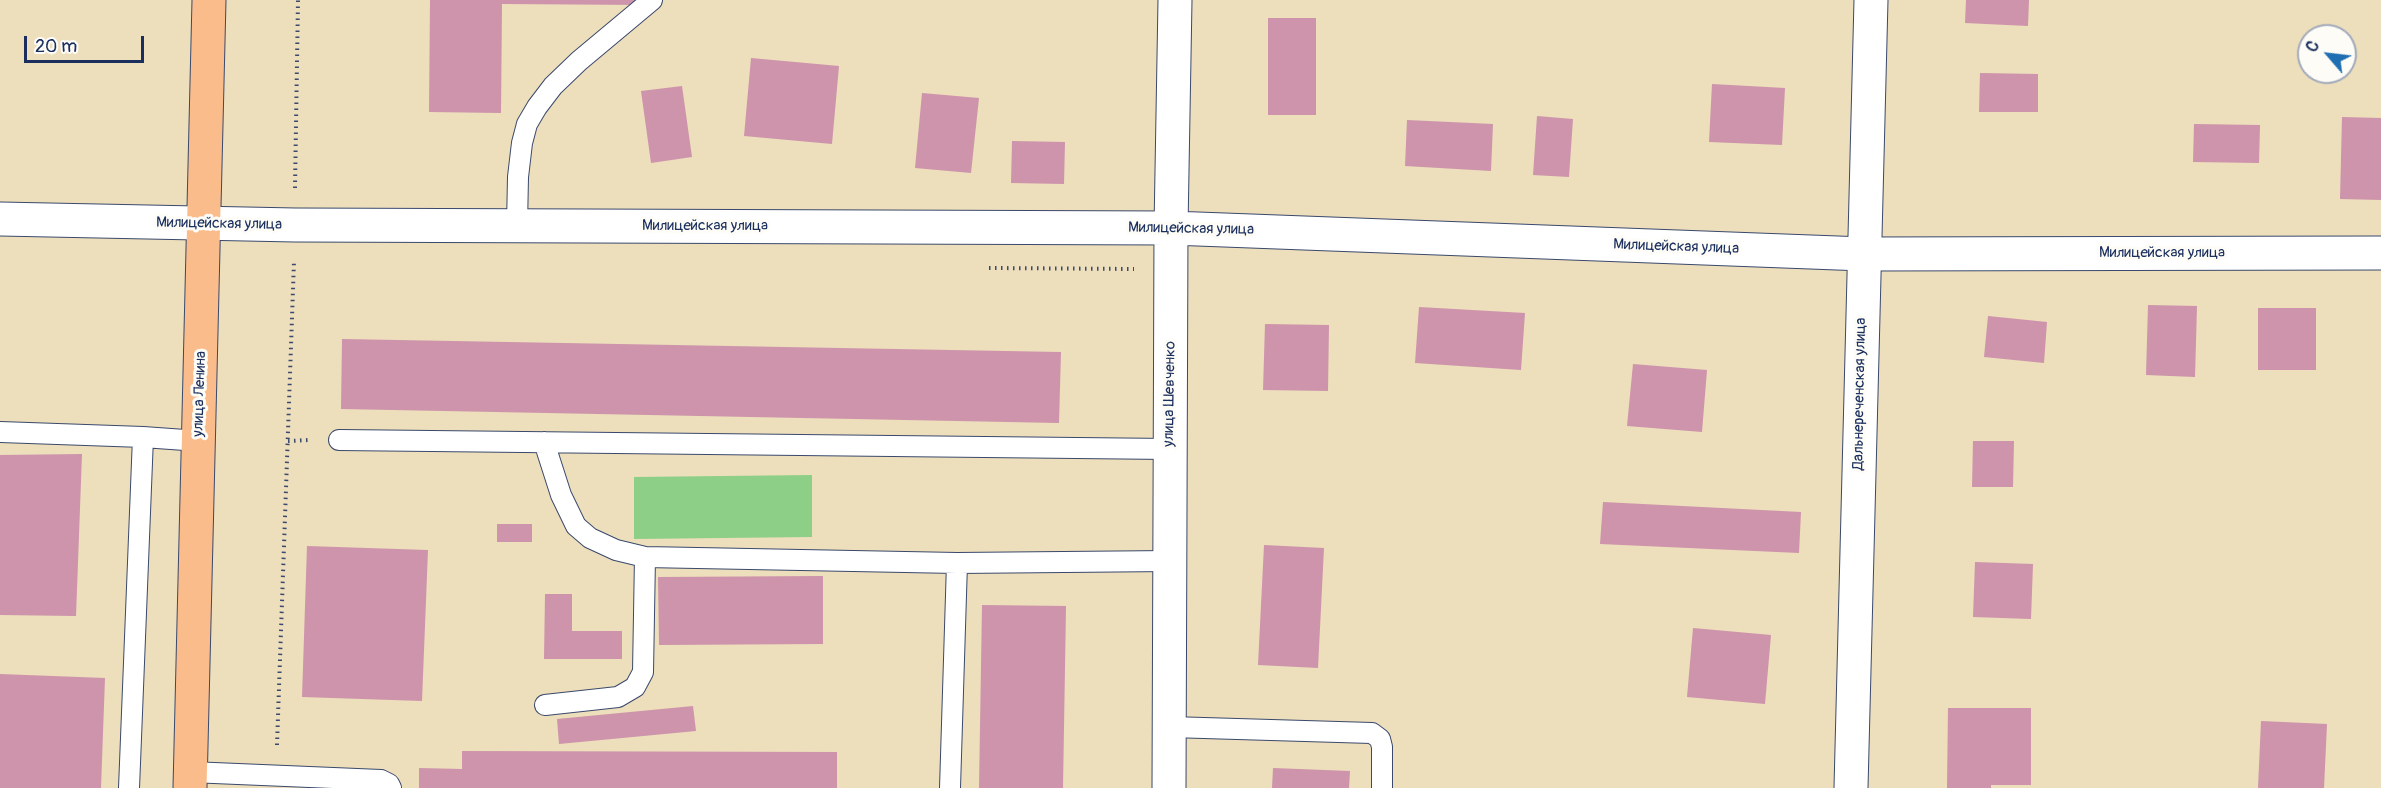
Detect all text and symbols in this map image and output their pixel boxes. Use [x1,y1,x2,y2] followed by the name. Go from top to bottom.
[27,24,147,62] scale bar
[2297,24,2357,84] north arrow
[35,35,77,58] text: 20 m
[2302,37,2324,56] text: С
[156,214,282,234] street label: Милицейская улица
[642,217,768,235] street label: Милицейская улица
[1128,219,1254,239] street label: Милицейская улица
[1613,236,1739,258] street label: Милицейская улица
[2099,244,2225,262] street label: Милицейская улица
[1850,318,1870,470] street label: Дальнереченская улица
[1160,341,1180,447] street label: улица Шевченко
[190,351,210,437] street label: улица Ленина

